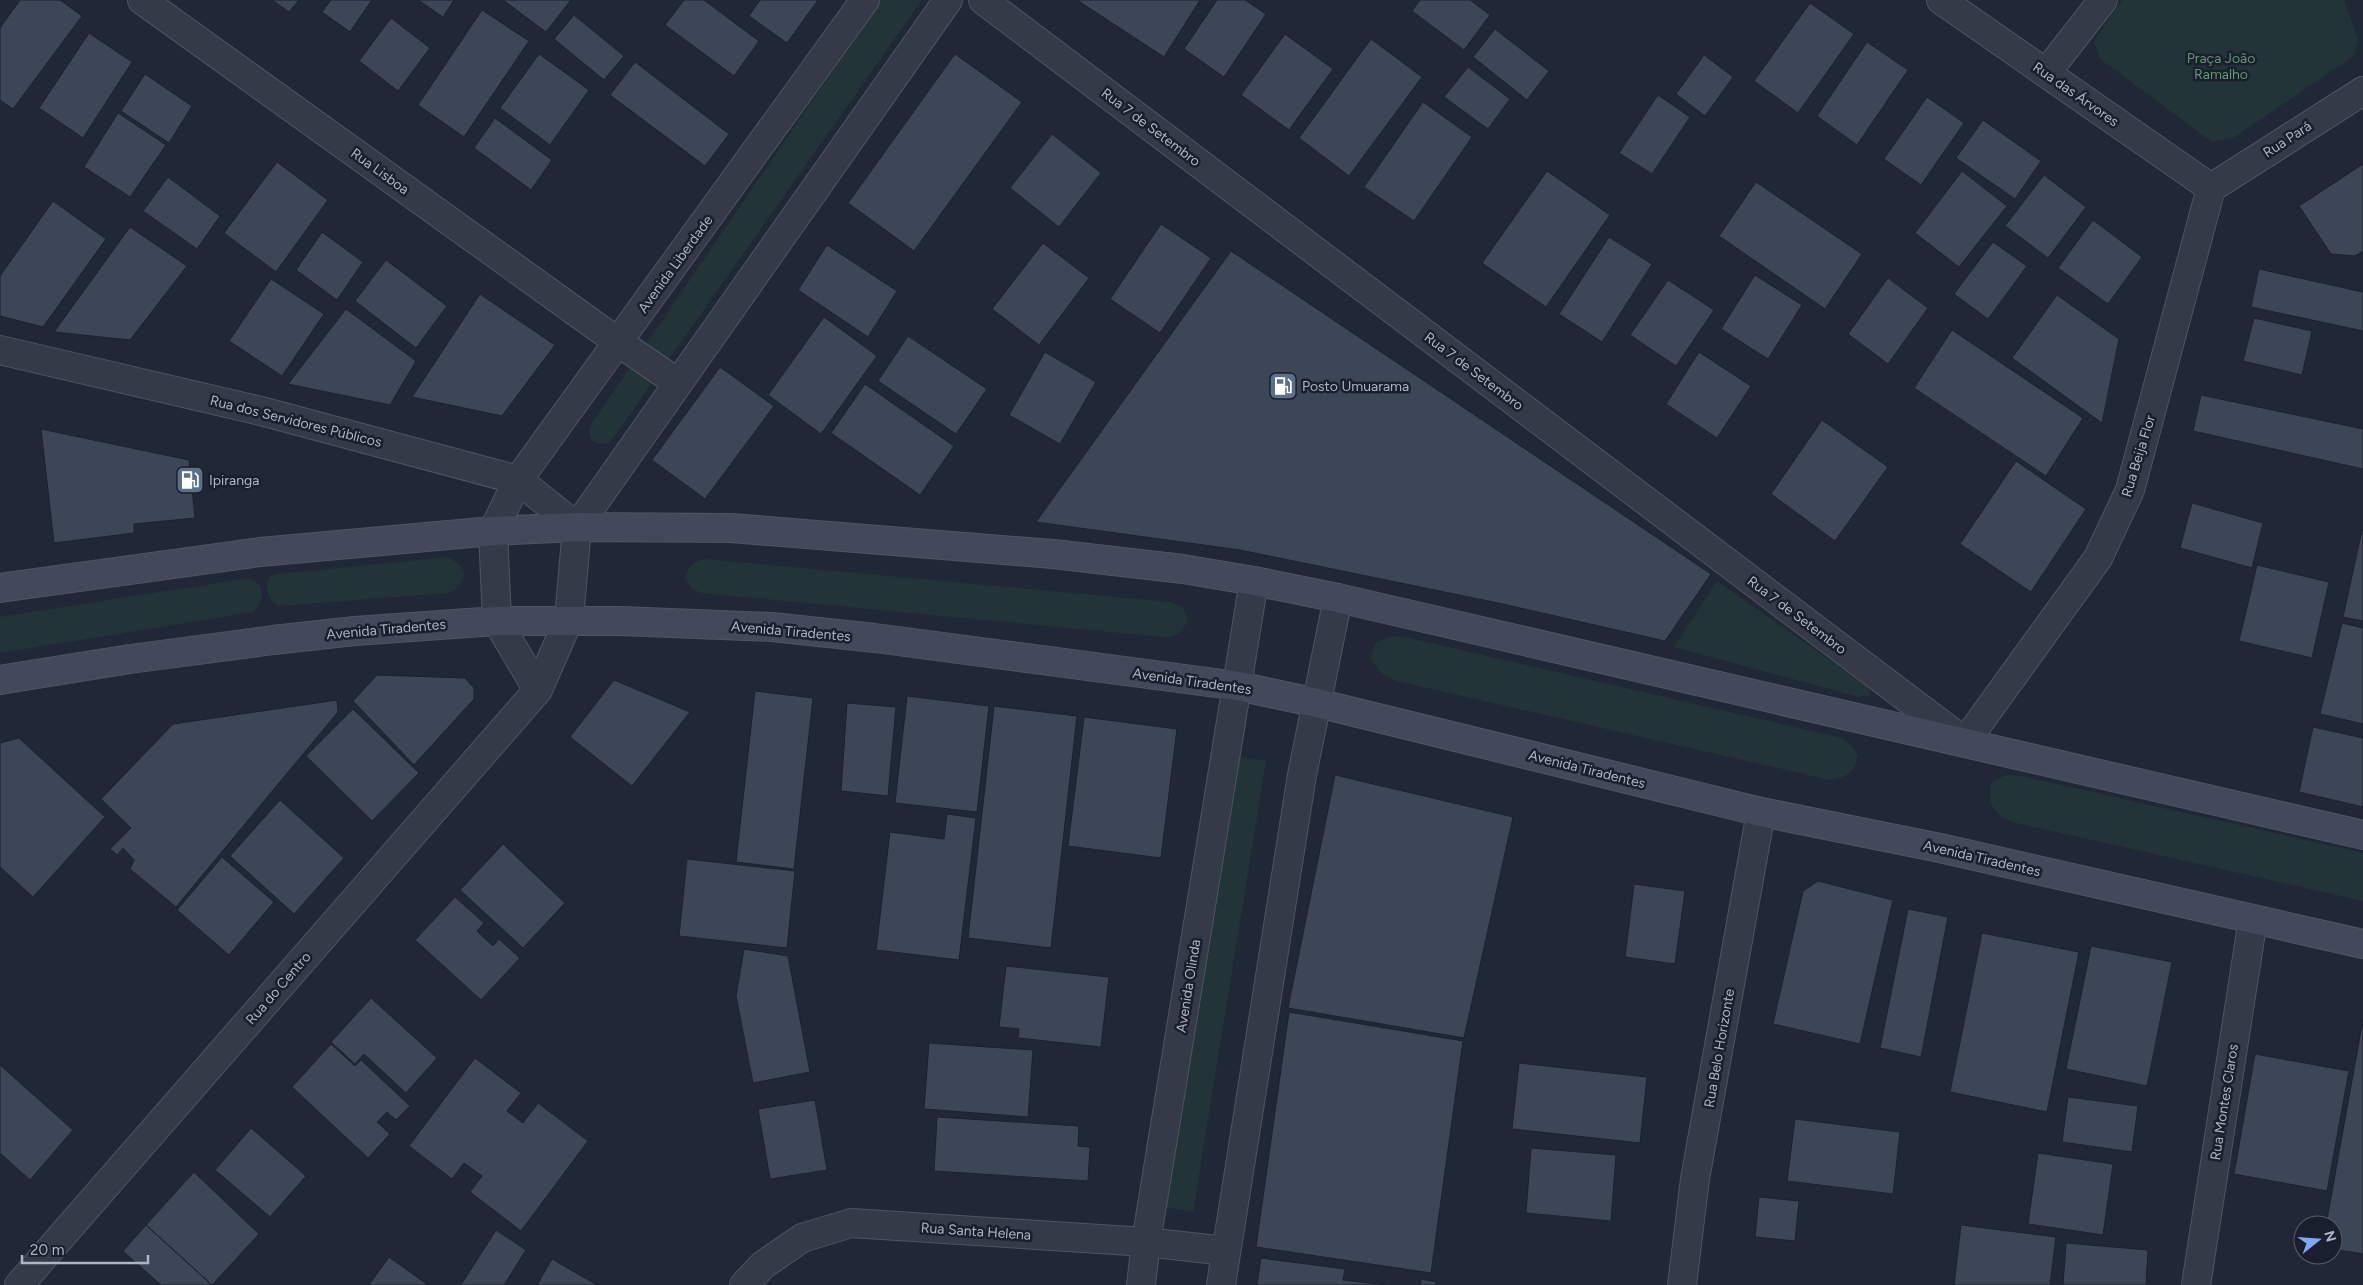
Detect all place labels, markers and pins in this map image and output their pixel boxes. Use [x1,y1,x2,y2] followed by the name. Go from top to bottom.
[1268,371,1298,401] fuel station icon: Posto Umuarama
[1302,378,1409,395] place label: Posto Umuarama
[175,465,205,495] fuel station icon: Ipiranga
[209,472,259,489] place label: Ipiranga

